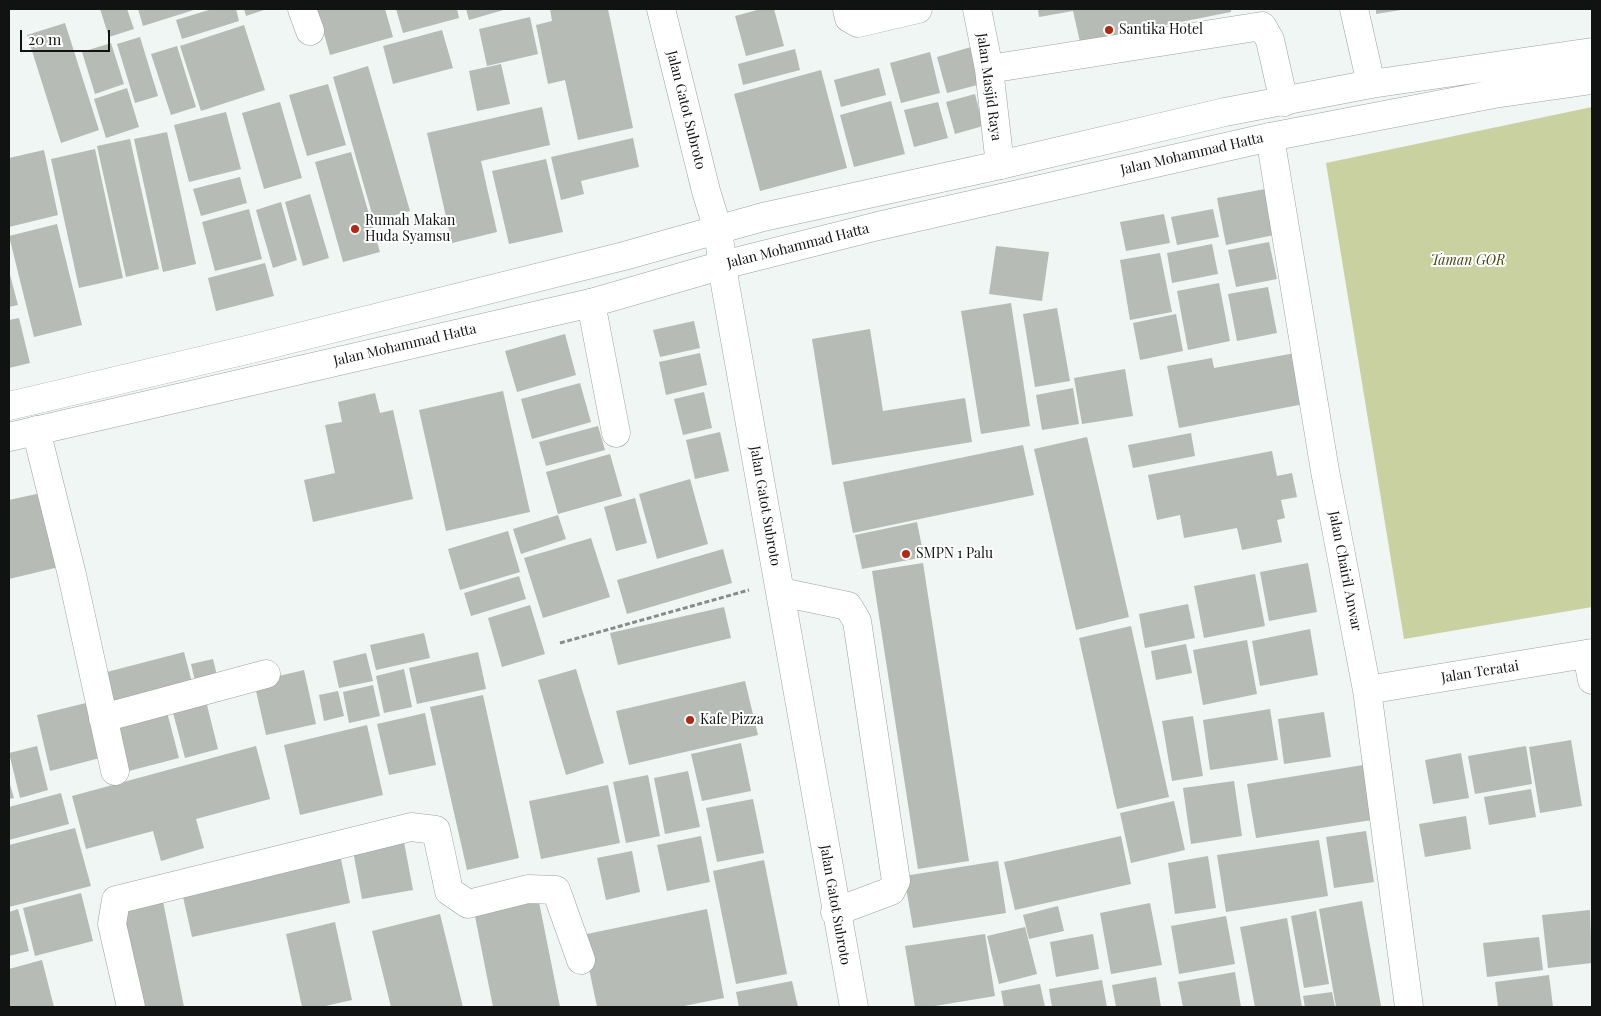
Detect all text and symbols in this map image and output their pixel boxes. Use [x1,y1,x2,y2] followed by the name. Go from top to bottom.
[22,20,112,52] scale bar
[1119,22,1203,38] place label: Santika Hotel
[1103,24,1115,36] marker: Santika Hotel
[28,29,61,49] text: 20 m
[973,32,1005,142] street label: Jalan Masjid Raya
[663,49,709,171] street label: Jalan Gatot Subroto
[1119,129,1265,179] street label: Jalan Mohammad Hatta
[365,213,455,246] place label: Rumah Makan Huda Syamsu
[725,220,871,272] street label: Jalan Mohammad Hatta
[349,223,361,235] marker: Rumah Makan Huda Syamsu
[1431,253,1505,269] park label: Taman GOR
[332,320,478,370] street label: Jalan Mohammad Hatta
[746,445,784,567] street label: Jalan Gatot Subroto
[1325,510,1365,632] street label: Jalan Chairil Anwar
[916,546,993,562] place label: SMPN 1 Palu
[900,548,912,560] marker: SMPN 1 Palu
[1440,658,1520,686] street label: Jalan Teratai
[700,712,764,728] place label: Kafe Pizza
[684,714,696,726] marker: Kafe Pizza
[816,844,854,966] street label: Jalan Gatot Subroto

